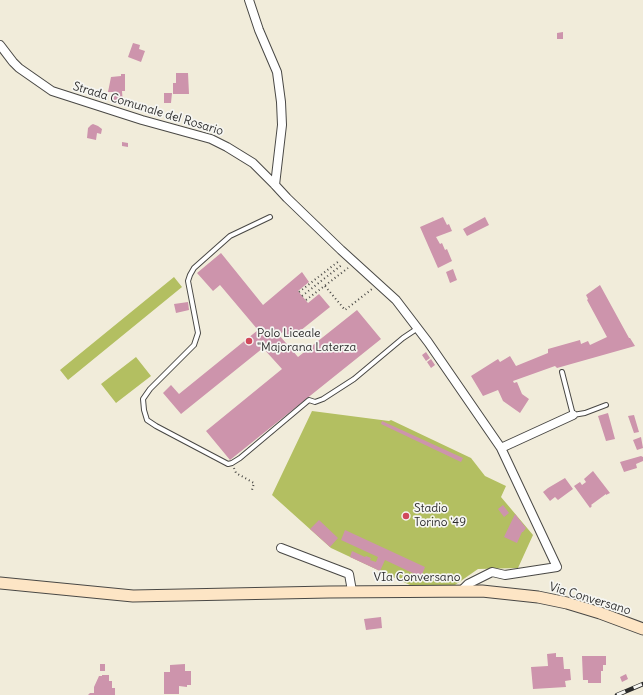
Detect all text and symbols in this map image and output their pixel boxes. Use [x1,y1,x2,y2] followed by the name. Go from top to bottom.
[71,79,225,139] street label: Strada Comunale del Rosario
[257,327,356,355] place label: Polo Liceale "Majorana Laterza
[244,336,254,346] marker: Polo Liceale "Majorana Laterza
[414,502,466,530] place label: Stadio Torino '49
[401,511,411,521] marker: Stadio Torino '49
[374,571,460,585] street label: VIa Conversano
[548,580,632,618] street label: Via Conversano

